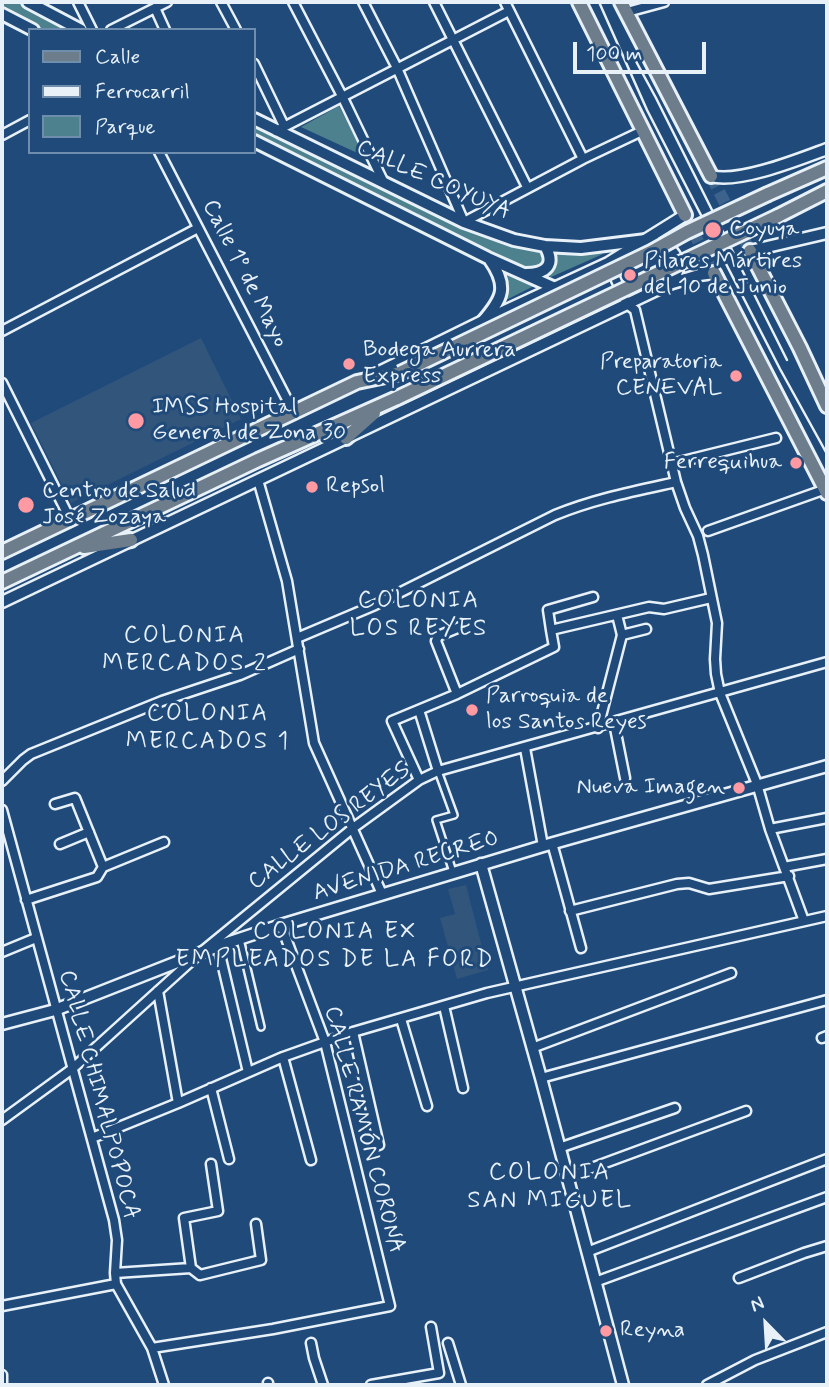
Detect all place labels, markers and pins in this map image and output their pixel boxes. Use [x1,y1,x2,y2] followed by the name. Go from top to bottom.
[729,216,799,244] place label: Coyuya
[703,220,723,240] marker: Coyuya
[644,248,802,302] place label: Pilares Mártires del 10 de Junio
[622,267,638,283] marker: Pilares Mártires del 10 de Junio
[363,337,516,391] place label: Bodega Aurrera Express
[600,349,722,403] place label: Preparatoria CENEVAL
[341,356,357,372] marker: Bodega Aurrera Express
[728,368,744,384] marker: Preparatoria CENEVAL
[152,394,346,448] place label: IMSS Hospital General de Zona 30
[126,411,146,431] marker: IMSS Hospital General de Zona 30
[664,449,782,477] place label: Ferrequihua
[788,455,804,471] marker: Ferrequihua
[326,473,385,501] place label: Repsol
[42,478,196,532] place label: Centro de Salud José Zozaya
[304,479,320,495] marker: Repsol
[16,495,36,515] marker: Centro de Salud José Zozaya
[486,683,647,737] place label: Parroquia de los Santos Reyes
[464,702,480,718] marker: Parroquia de los Santos Reyes
[576,774,725,802] place label: Nueva Imagen
[731,780,747,796] marker: Nueva Imagen
[620,1317,685,1345] place label: Reyna
[598,1323,614,1339] marker: Reyna

